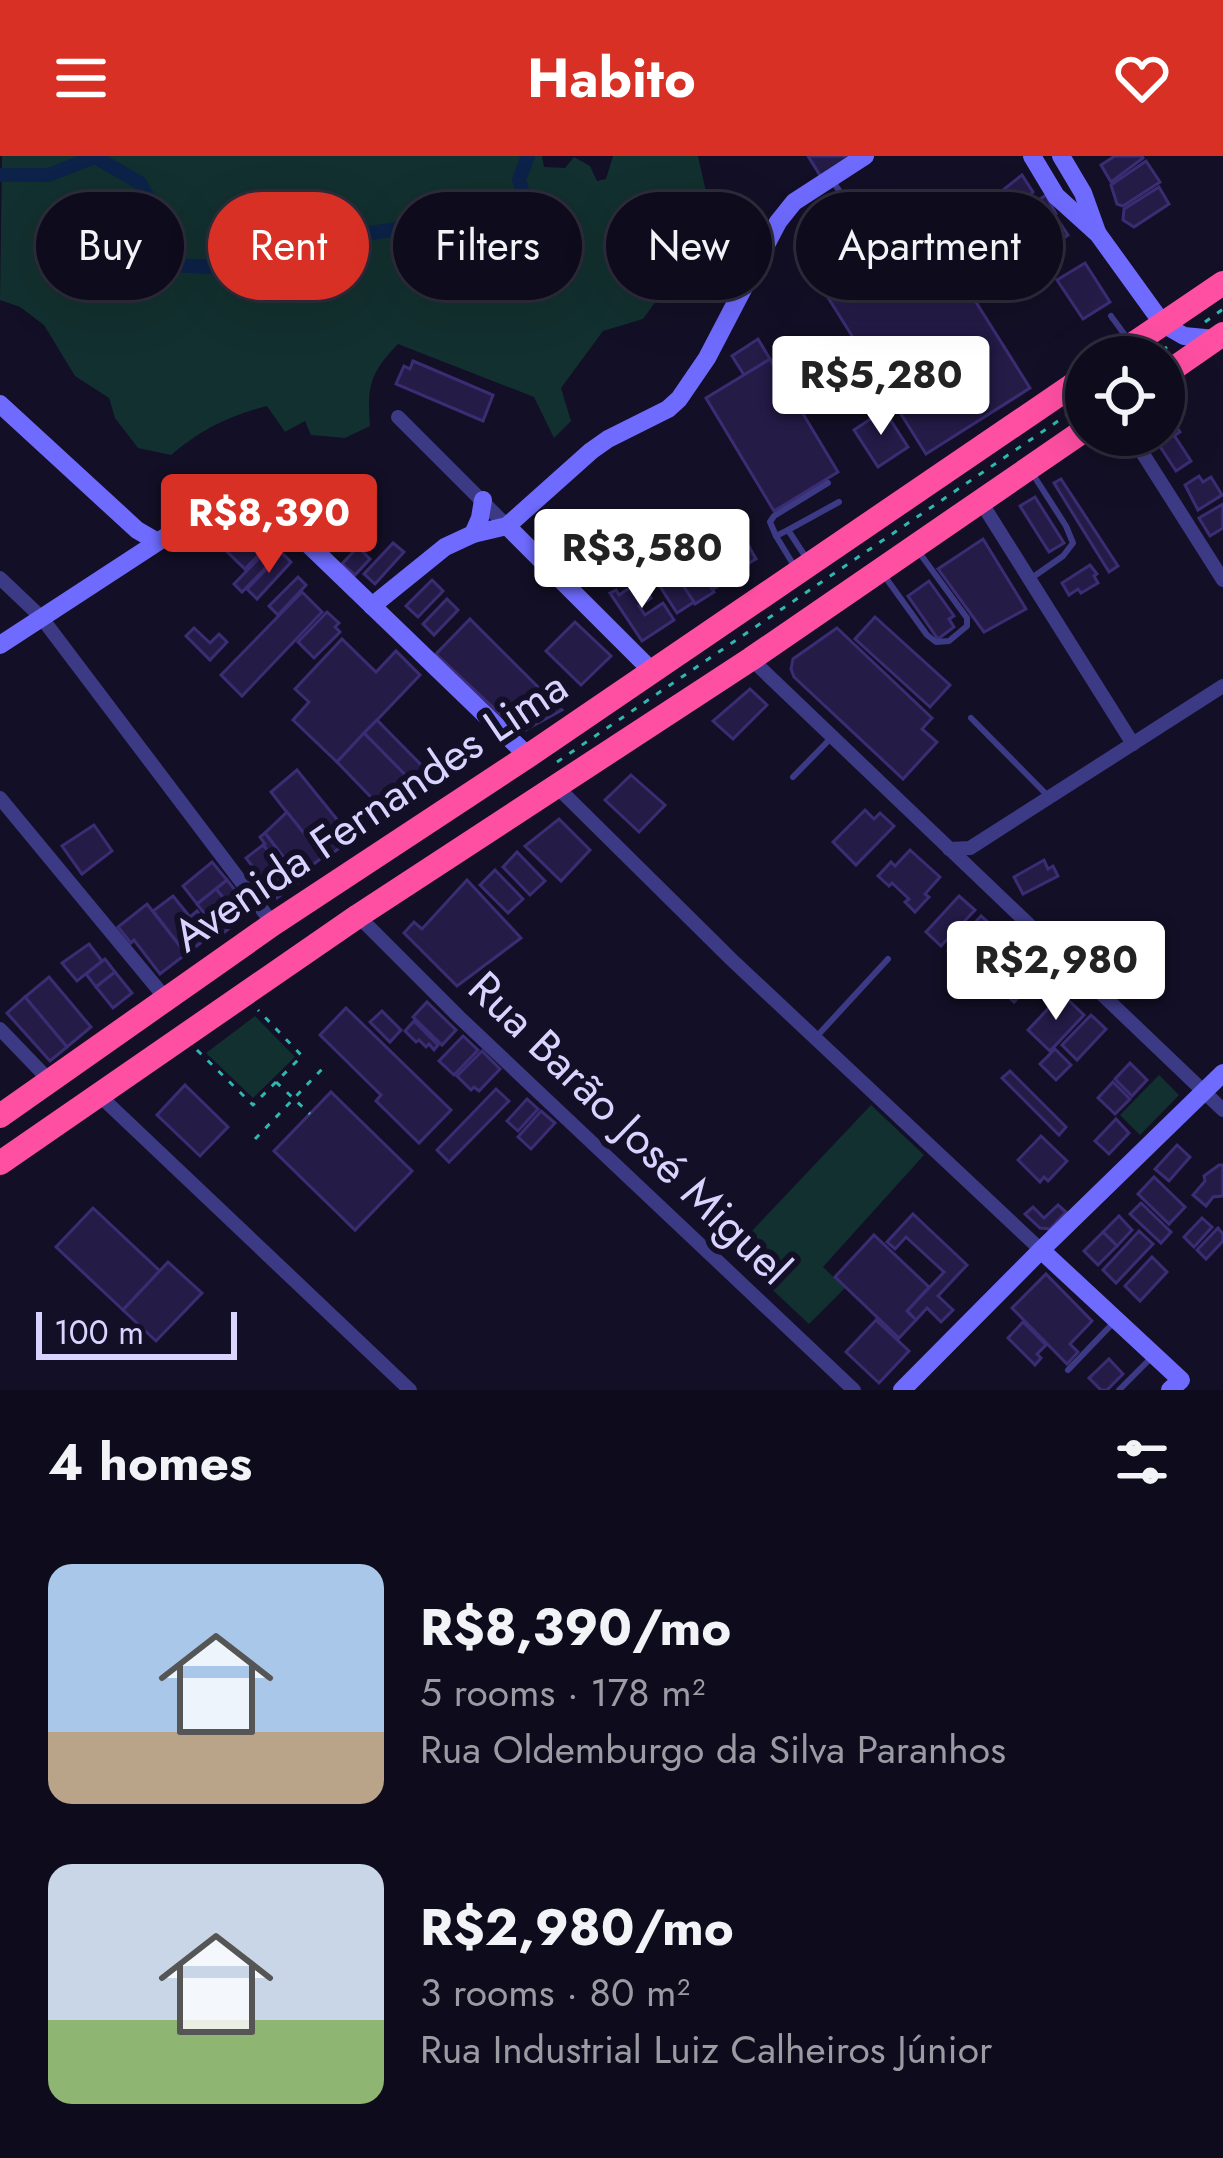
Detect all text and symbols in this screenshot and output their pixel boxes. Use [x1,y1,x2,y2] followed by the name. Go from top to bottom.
[527,39,696,117] text: Habito
[48,45,114,111] icon: menu
[1109,45,1175,111] icon: heart
[36,192,184,300] chip: Buy
[208,192,369,300] chip: Rent
[393,192,582,300] chip: Filters
[606,192,772,300] chip: New
[796,192,1063,300] chip: Apartment
[770,336,992,438] pin: R$5,280
[1065,336,1185,456] map controls
[1065,336,1185,456] button: locate
[799,346,963,403] text: R$5,280
[158,474,380,576] pin: R$8,390
[188,484,350,541] text: R$8,390
[531,509,753,611] pin: R$3,580
[561,519,723,576] text: R$3,580
[160,654,580,968] street label: Avenida Fernandes Lima
[945,921,1167,1023] pin: R$2,980
[974,931,1138,988] text: R$2,980
[454,956,806,1300] street label: Rua Barão José Miguel
[36,1306,237,1359] scale bar
[54,1309,144,1356] text: 100 m
[48,1425,252,1499] text: 4 homes
[1109,1429,1175,1495] icon: filters
[420,1590,731,1664] text: R$8,390/mo
[144,1612,288,1756] icon: home
[420,1664,705,1721] text: 5 rooms · 178 m²
[420,1721,1006,1778] text: Rua Oldemburgo da Silva Paranhos
[420,1890,734,1964] text: R$2,980/mo
[144,1912,288,2056] icon: home
[420,1964,690,2021] text: 3 rooms · 80 m²
[420,2021,992,2078] text: Rua Industrial Luiz Calheiros Júnior

